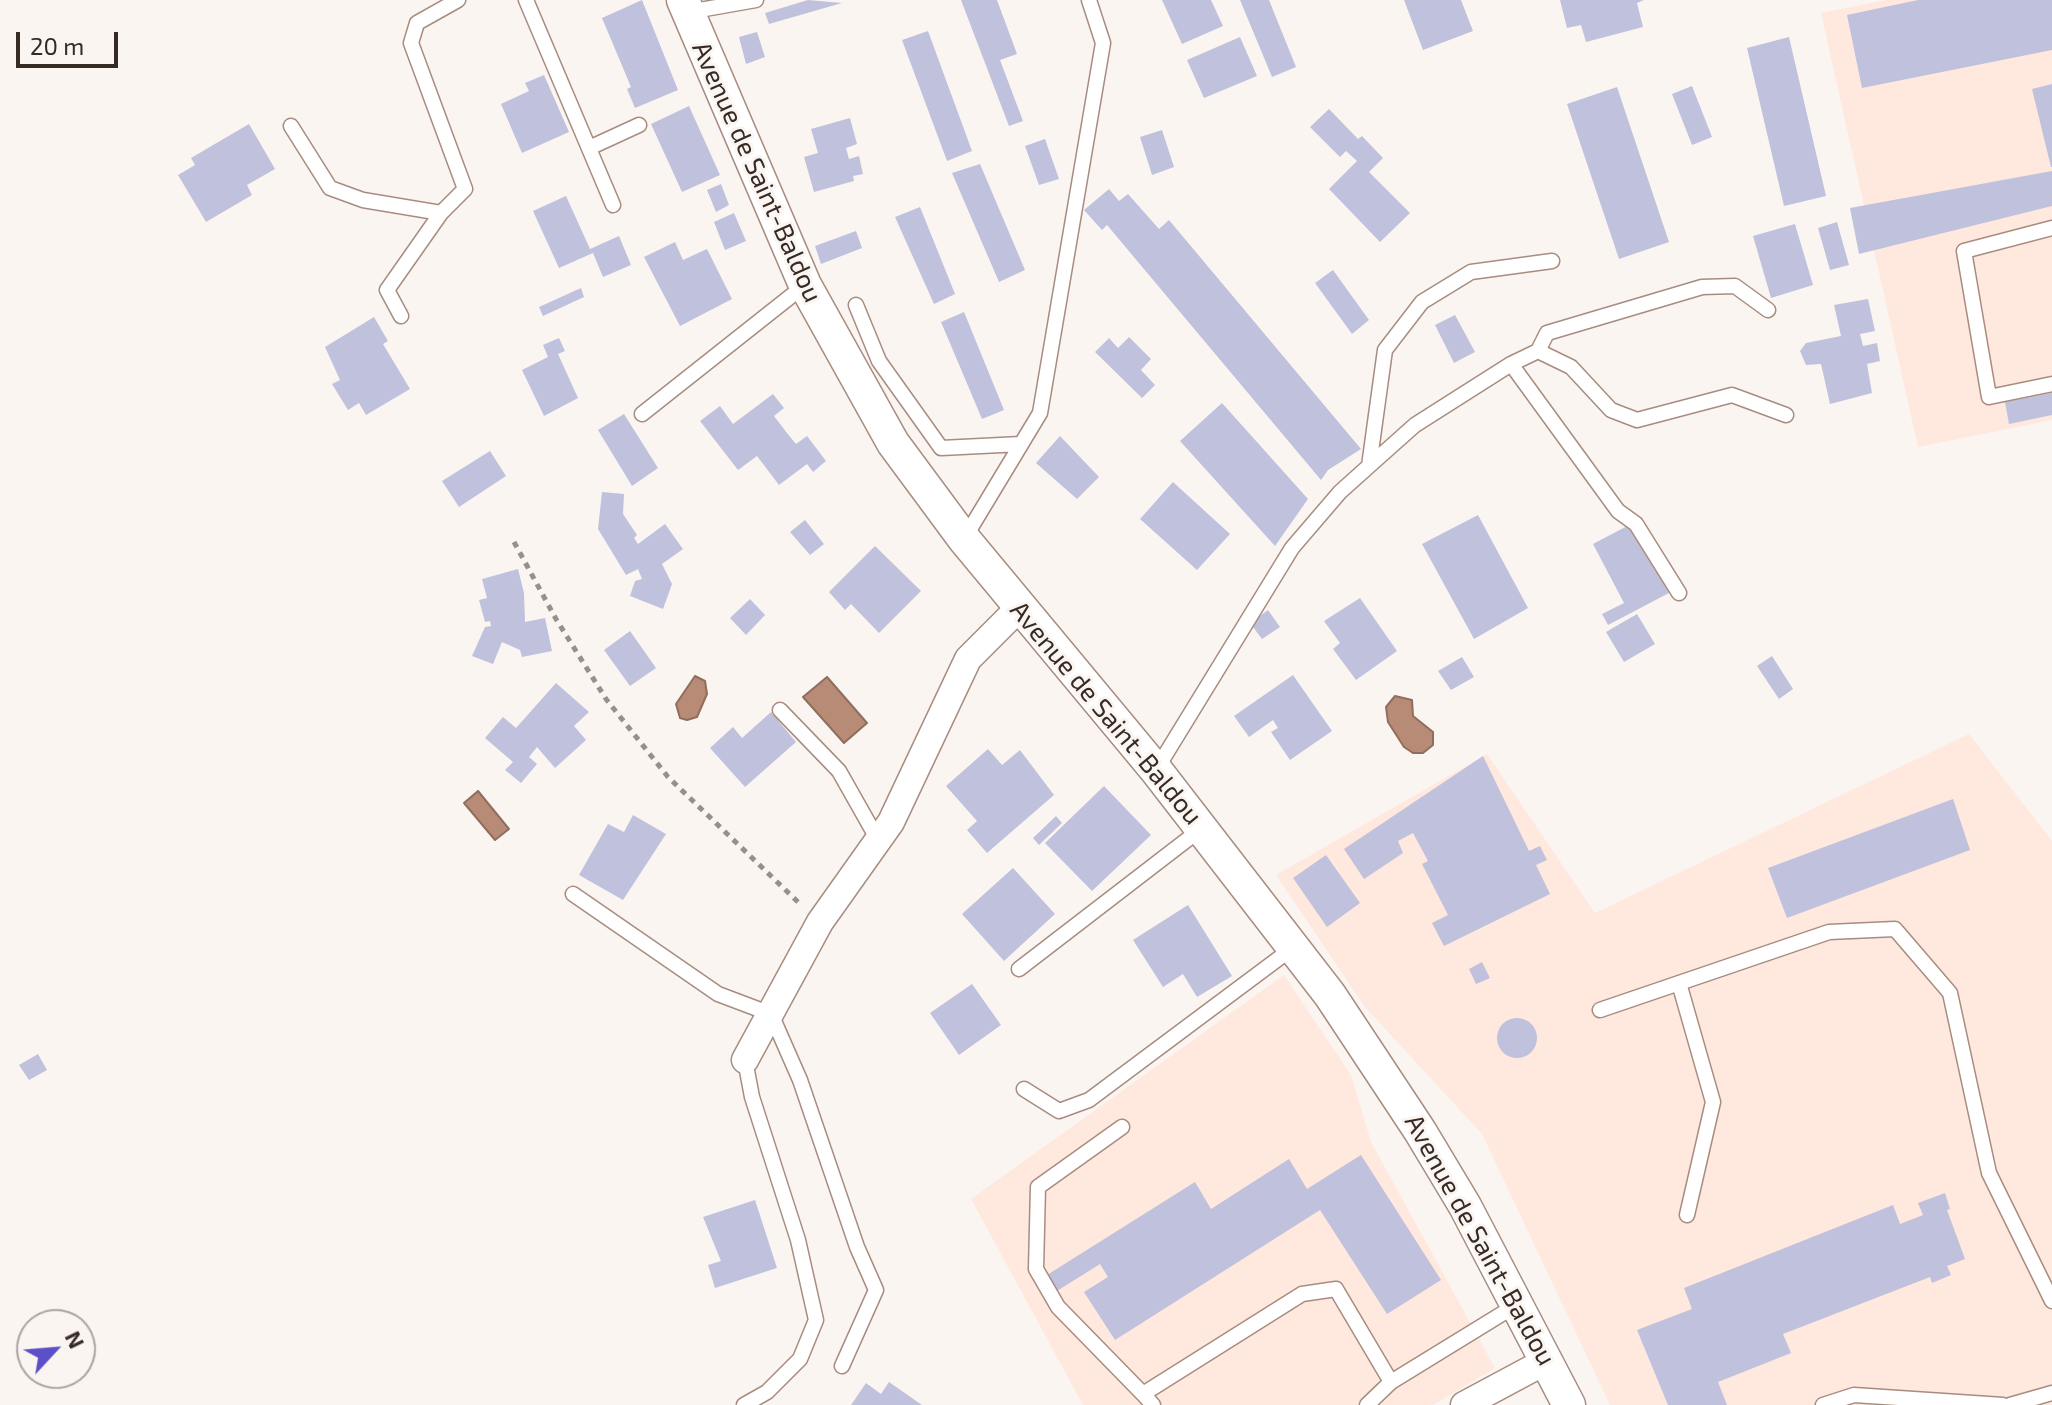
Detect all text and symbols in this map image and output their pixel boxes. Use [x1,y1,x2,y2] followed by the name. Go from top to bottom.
[20,16,122,66] scale bar
[30,31,84,60] text: 20 m
[685,37,829,307] street label: Avenue de Saint-Baldou
[1003,595,1209,831] street label: Avenue de Saint-Baldou
[1398,1109,1562,1371] street label: Avenue de Saint-Baldou
[16,1309,96,1389] north arrow
[61,1327,91,1352] text: N

